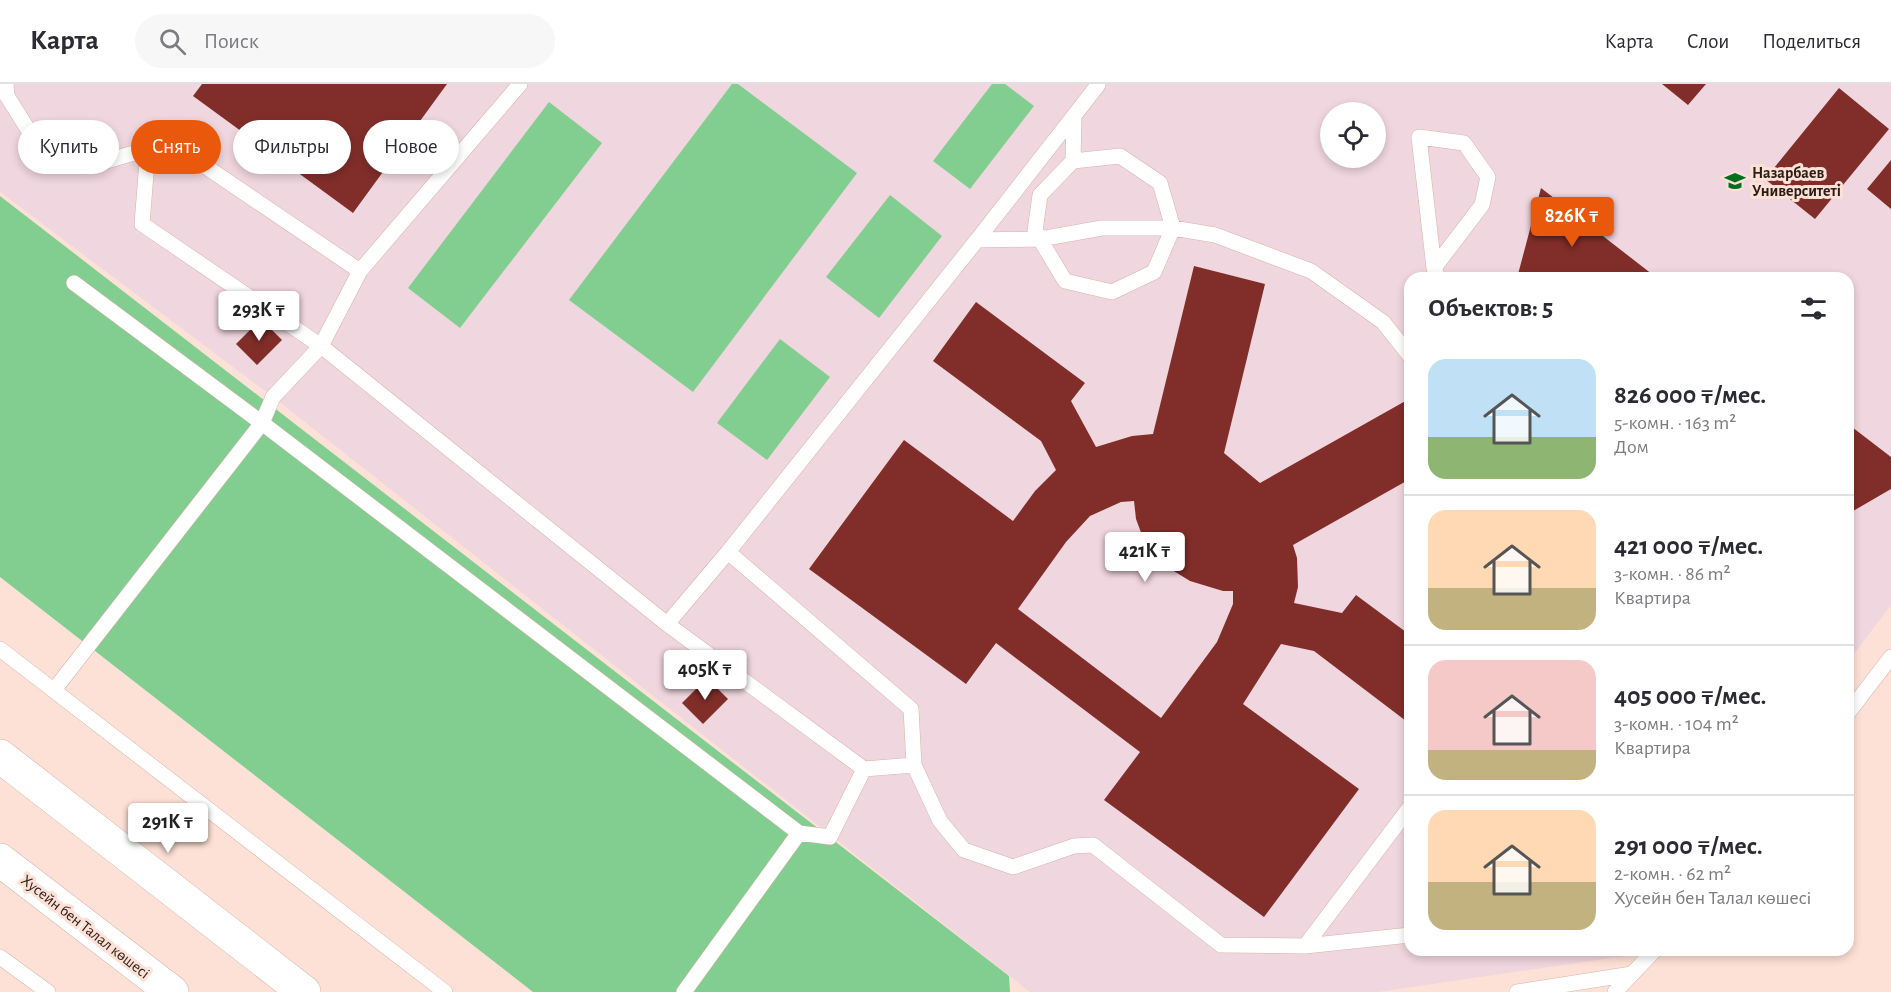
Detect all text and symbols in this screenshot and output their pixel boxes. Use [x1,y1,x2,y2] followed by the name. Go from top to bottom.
[135,14,555,68] search box
[156,25,189,58] icon: search
[30,27,99,55] text: Карта
[204,30,259,52] text: Поиск
[1604,31,1654,52] text: Карта
[1687,31,1729,52] text: Слои
[1762,31,1861,52] text: Поделиться
[1320,102,1386,168] map controls
[1320,102,1386,168] button: locate
[18,120,119,174] chip: Купить
[131,120,221,174] chip: Снять
[233,120,351,174] chip: Фильтры
[363,120,459,174] chip: Новое
[1752,165,1841,199] place label: Назарбаев Университеті
[1723,169,1747,193] school or university icon: Назарбаев Университеті
[1523,197,1621,248] pin: 826K ₸
[1545,206,1599,226] text: 826K ₸
[210,291,308,342] pin: 293K ₸
[1797,292,1830,325] icon: filters
[1428,295,1553,321] text: Объектов: 5
[232,300,286,320] text: 293K ₸
[1614,382,1766,408] text: 826 000 ₸/мес.
[1476,383,1548,455] icon: home
[1614,413,1736,433] text: 5-комн. · 163 m²
[1614,437,1649,457] text: Дом
[1096,532,1194,583] pin: 421K ₸
[1614,533,1763,559] text: 421 000 ₸/мес.
[1476,534,1548,606] icon: home
[1119,541,1171,561] text: 421K ₸
[1614,564,1730,584] text: 3-комн. · 86 m²
[1614,588,1691,608] text: Квартира
[656,650,754,701] pin: 405K ₸
[678,659,732,679] text: 405K ₸
[1614,683,1766,709] text: 405 000 ₸/мес.
[1476,684,1548,756] icon: home
[1614,714,1739,734] text: 3-комн. · 104 m²
[1614,738,1691,758] text: Квартира
[119,803,217,854] pin: 291K ₸
[142,812,194,832] text: 291K ₸
[1614,833,1763,859] text: 291 000 ₸/мес.
[1476,834,1548,906] icon: home
[1614,864,1731,884] text: 2-комн. · 62 m²
[18,872,153,983] street label: Хусейн бен Талал көшесі
[1614,888,1811,908] text: Хусейн бен Талал көшесі

